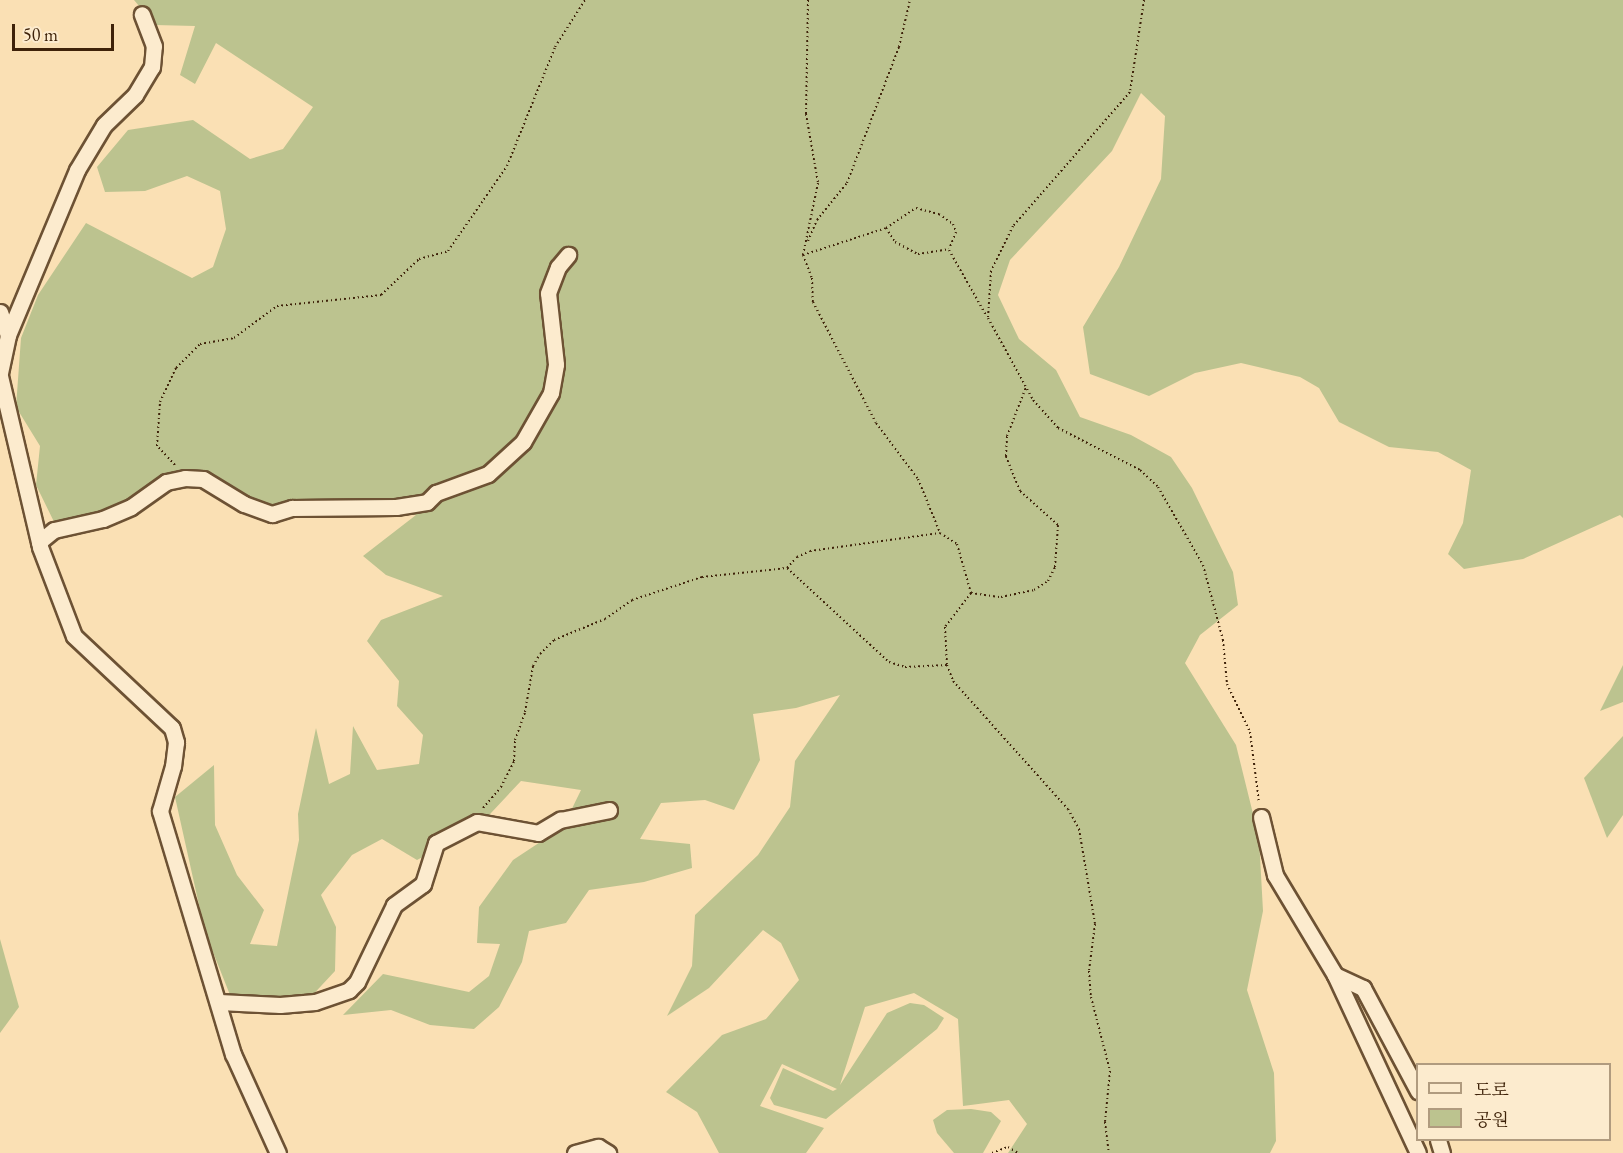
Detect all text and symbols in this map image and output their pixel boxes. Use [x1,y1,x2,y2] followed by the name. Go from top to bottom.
[15,12,117,50] scale bar
[23,23,58,46] text: 50 m
[1416,1063,1611,1141] legend
[1474,1078,1509,1101] text: 도로
[1474,1108,1509,1131] text: 공원

